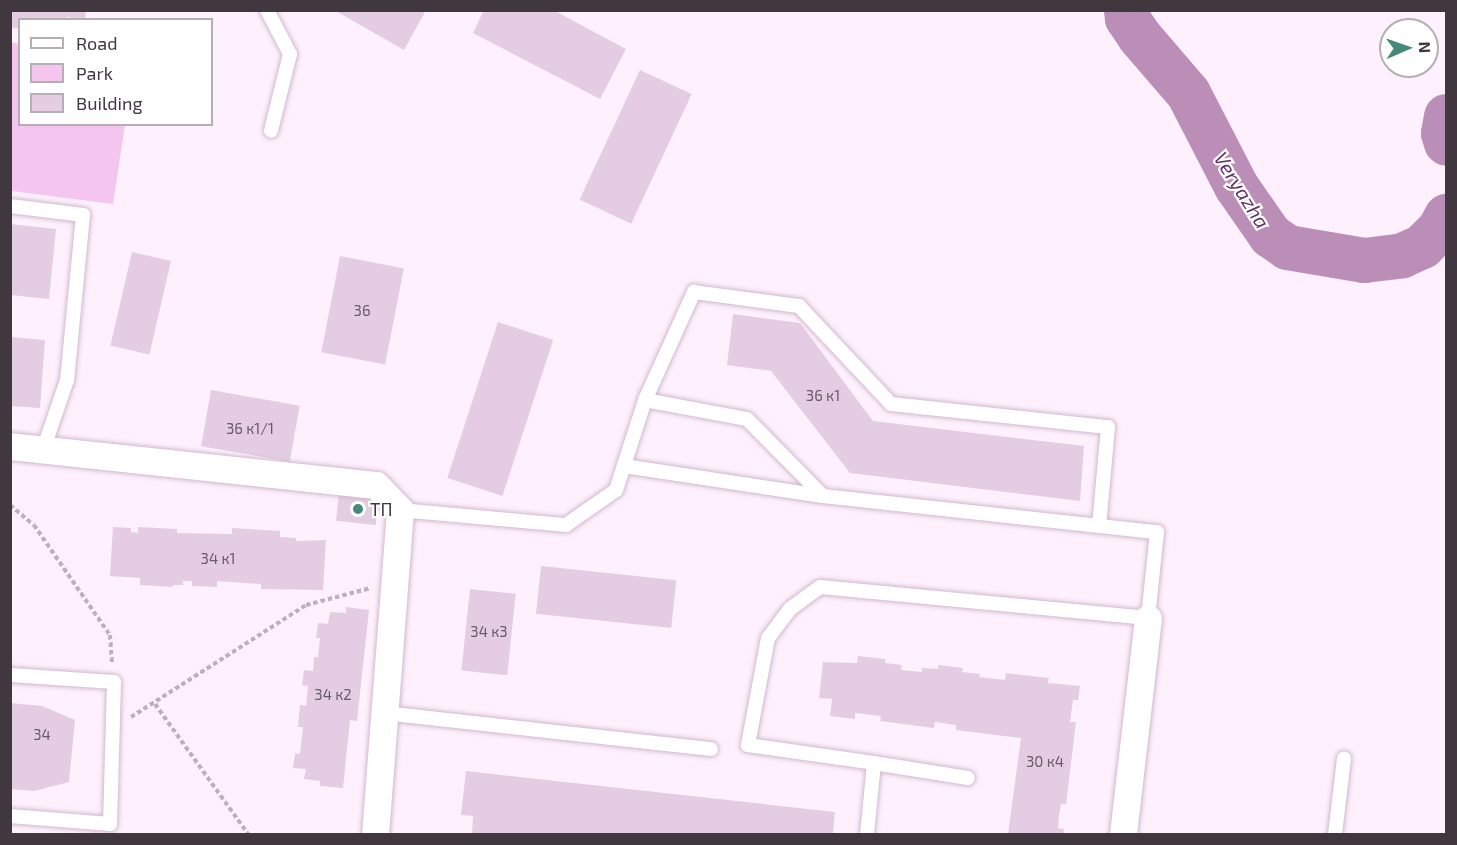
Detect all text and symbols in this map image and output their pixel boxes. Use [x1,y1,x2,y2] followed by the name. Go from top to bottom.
[18,18,213,126] legend
[1379,18,1439,78] north arrow
[76,32,117,54] text: Road
[1416,41,1435,54] text: N
[76,62,113,84] text: Park
[76,92,143,114] text: Building
[1209,147,1275,233] water label: Veryazha
[354,302,370,320] house number: 36
[806,387,840,405] house number: 36 к1
[226,420,274,438] house number: 36 к1/1
[370,498,392,520] place label: ТП
[351,502,365,516] marker: ТП
[201,550,235,568] house number: 34 к1
[470,623,508,641] house number: 34 к3
[314,686,352,704] house number: 34 к2
[33,726,51,744] house number: 34
[1026,753,1064,771] house number: 30 к4

